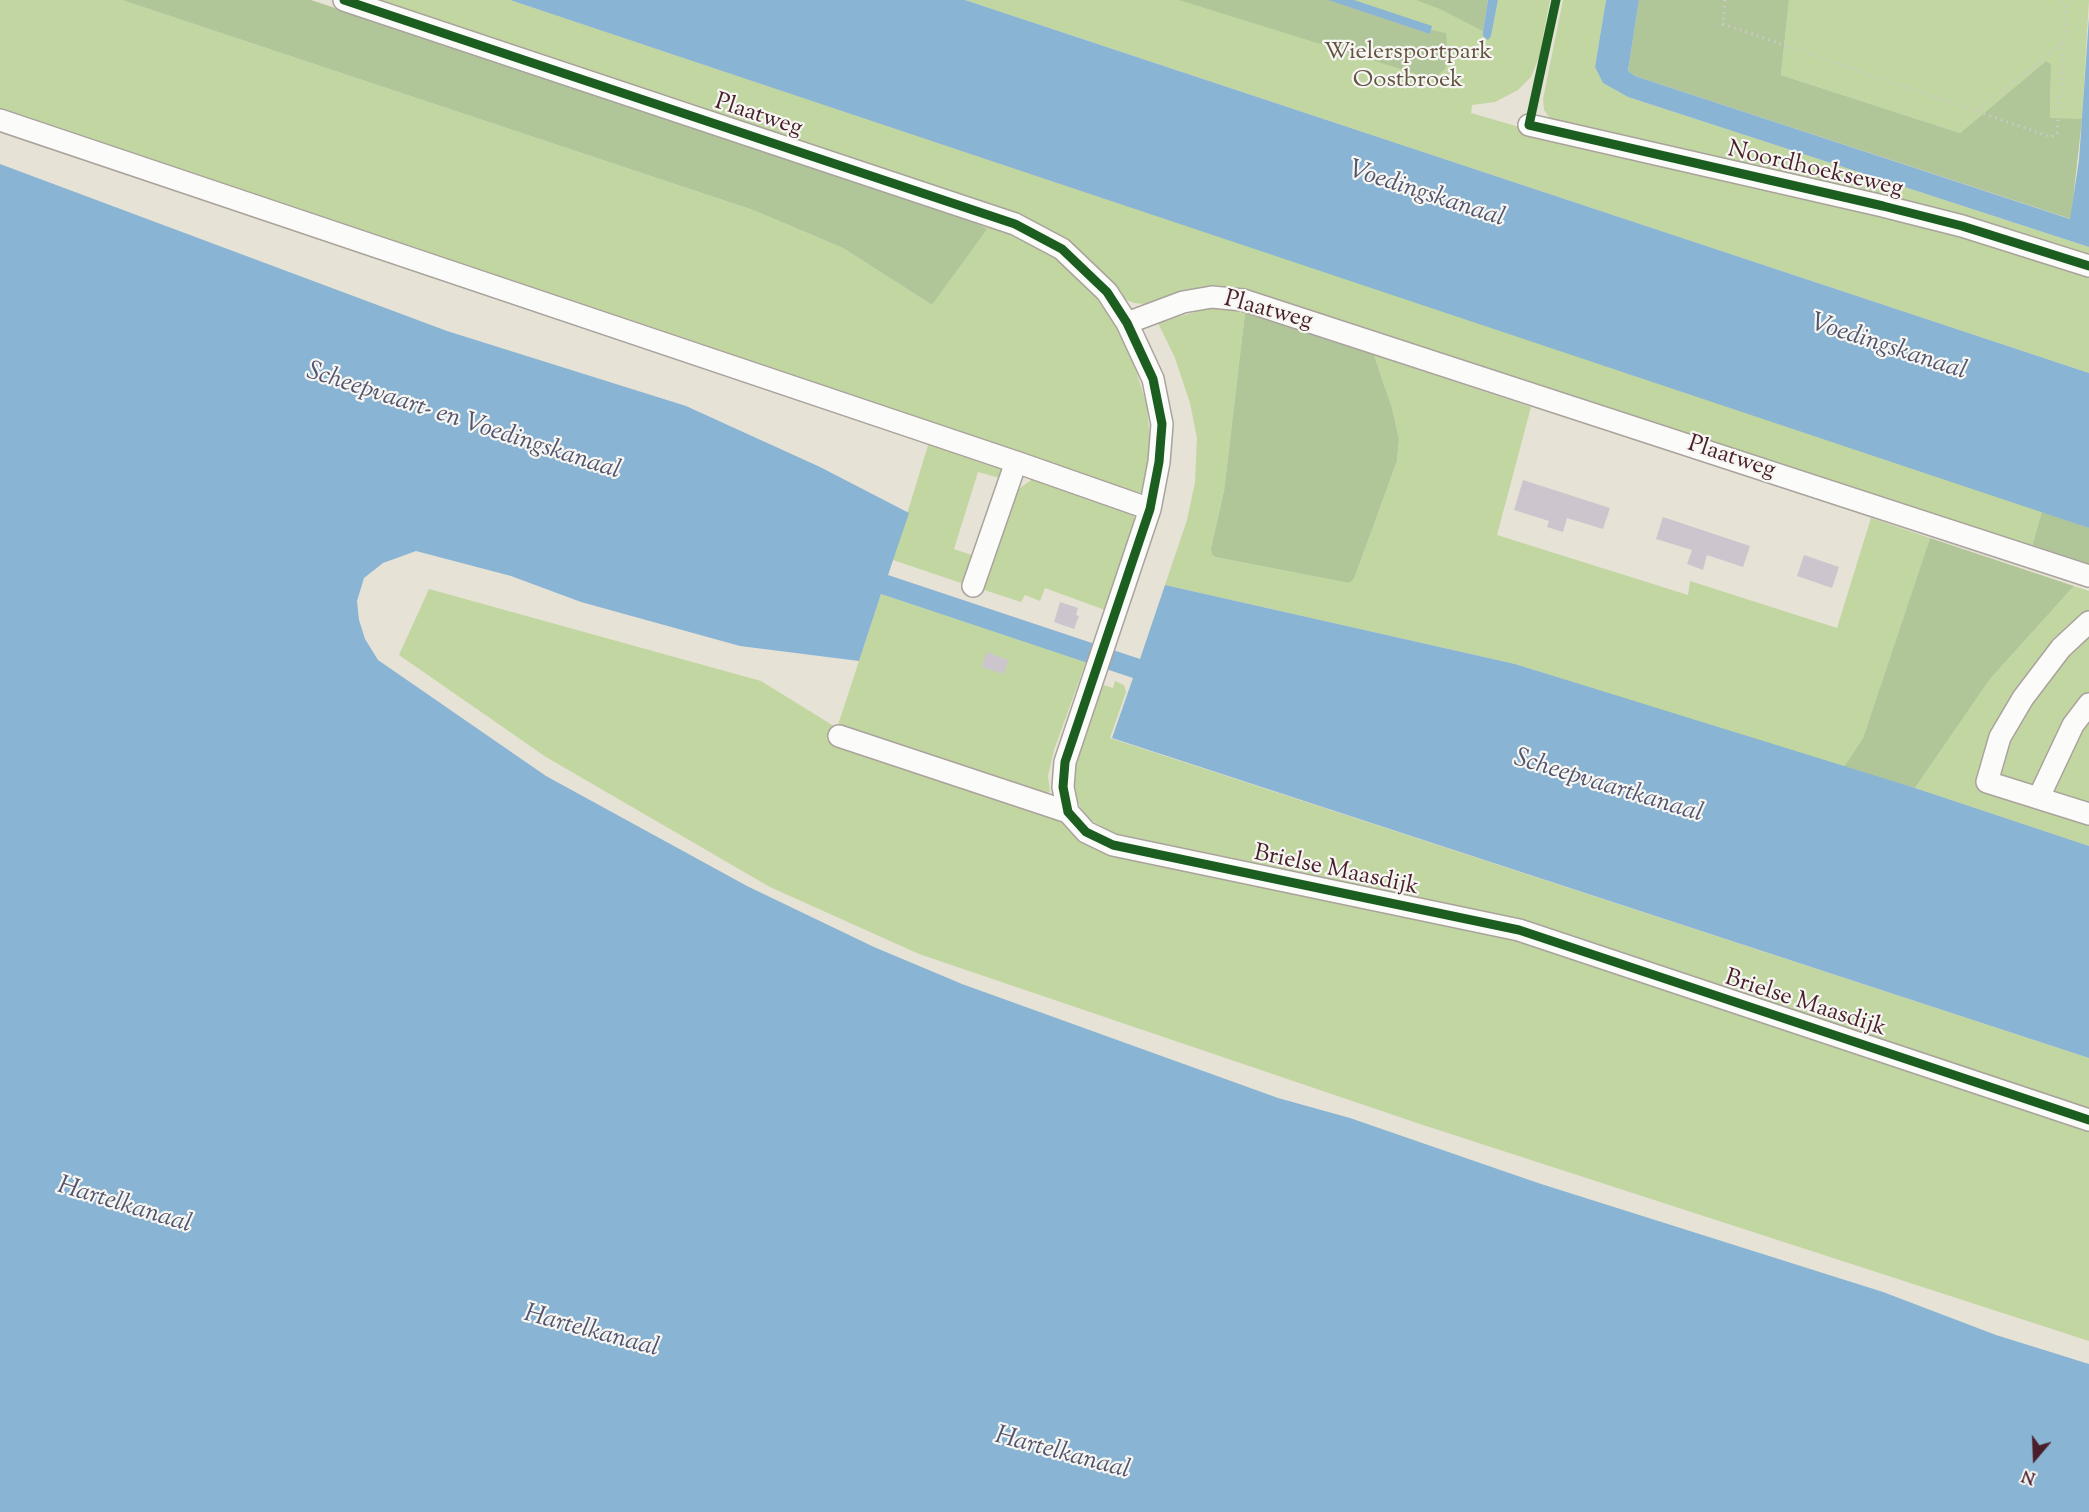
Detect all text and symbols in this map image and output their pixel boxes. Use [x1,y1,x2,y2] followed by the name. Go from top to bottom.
[1324,40,1492,96] park label: Wielersportpark Oostbroek
[711,89,805,145] street label: Plaatweg
[1724,137,1906,205] street label: Noordhoekseweg
[1344,156,1508,236] water label: Voedingskanaal
[1221,286,1315,338] street label: Plaatweg
[1806,309,1970,389] water label: Voedingskanaal
[302,357,624,489] water label: Scheepvaart- en Voedingskanaal
[1684,431,1778,487] street label: Plaatweg
[1510,744,1706,832] water label: Scheepvaartkanaal
[1251,840,1421,904] street label: Brielse Maasdijk
[1721,965,1889,1045] street label: Brielse Maasdijk
[53,1172,195,1242] water label: Hartelkanaal
[520,1300,662,1366] water label: Hartelkanaal
[991,1422,1133,1488] water label: Hartelkanaal
[2005,1428,2065,1488] north arrow
[2019,1463,2039,1488] text: N

